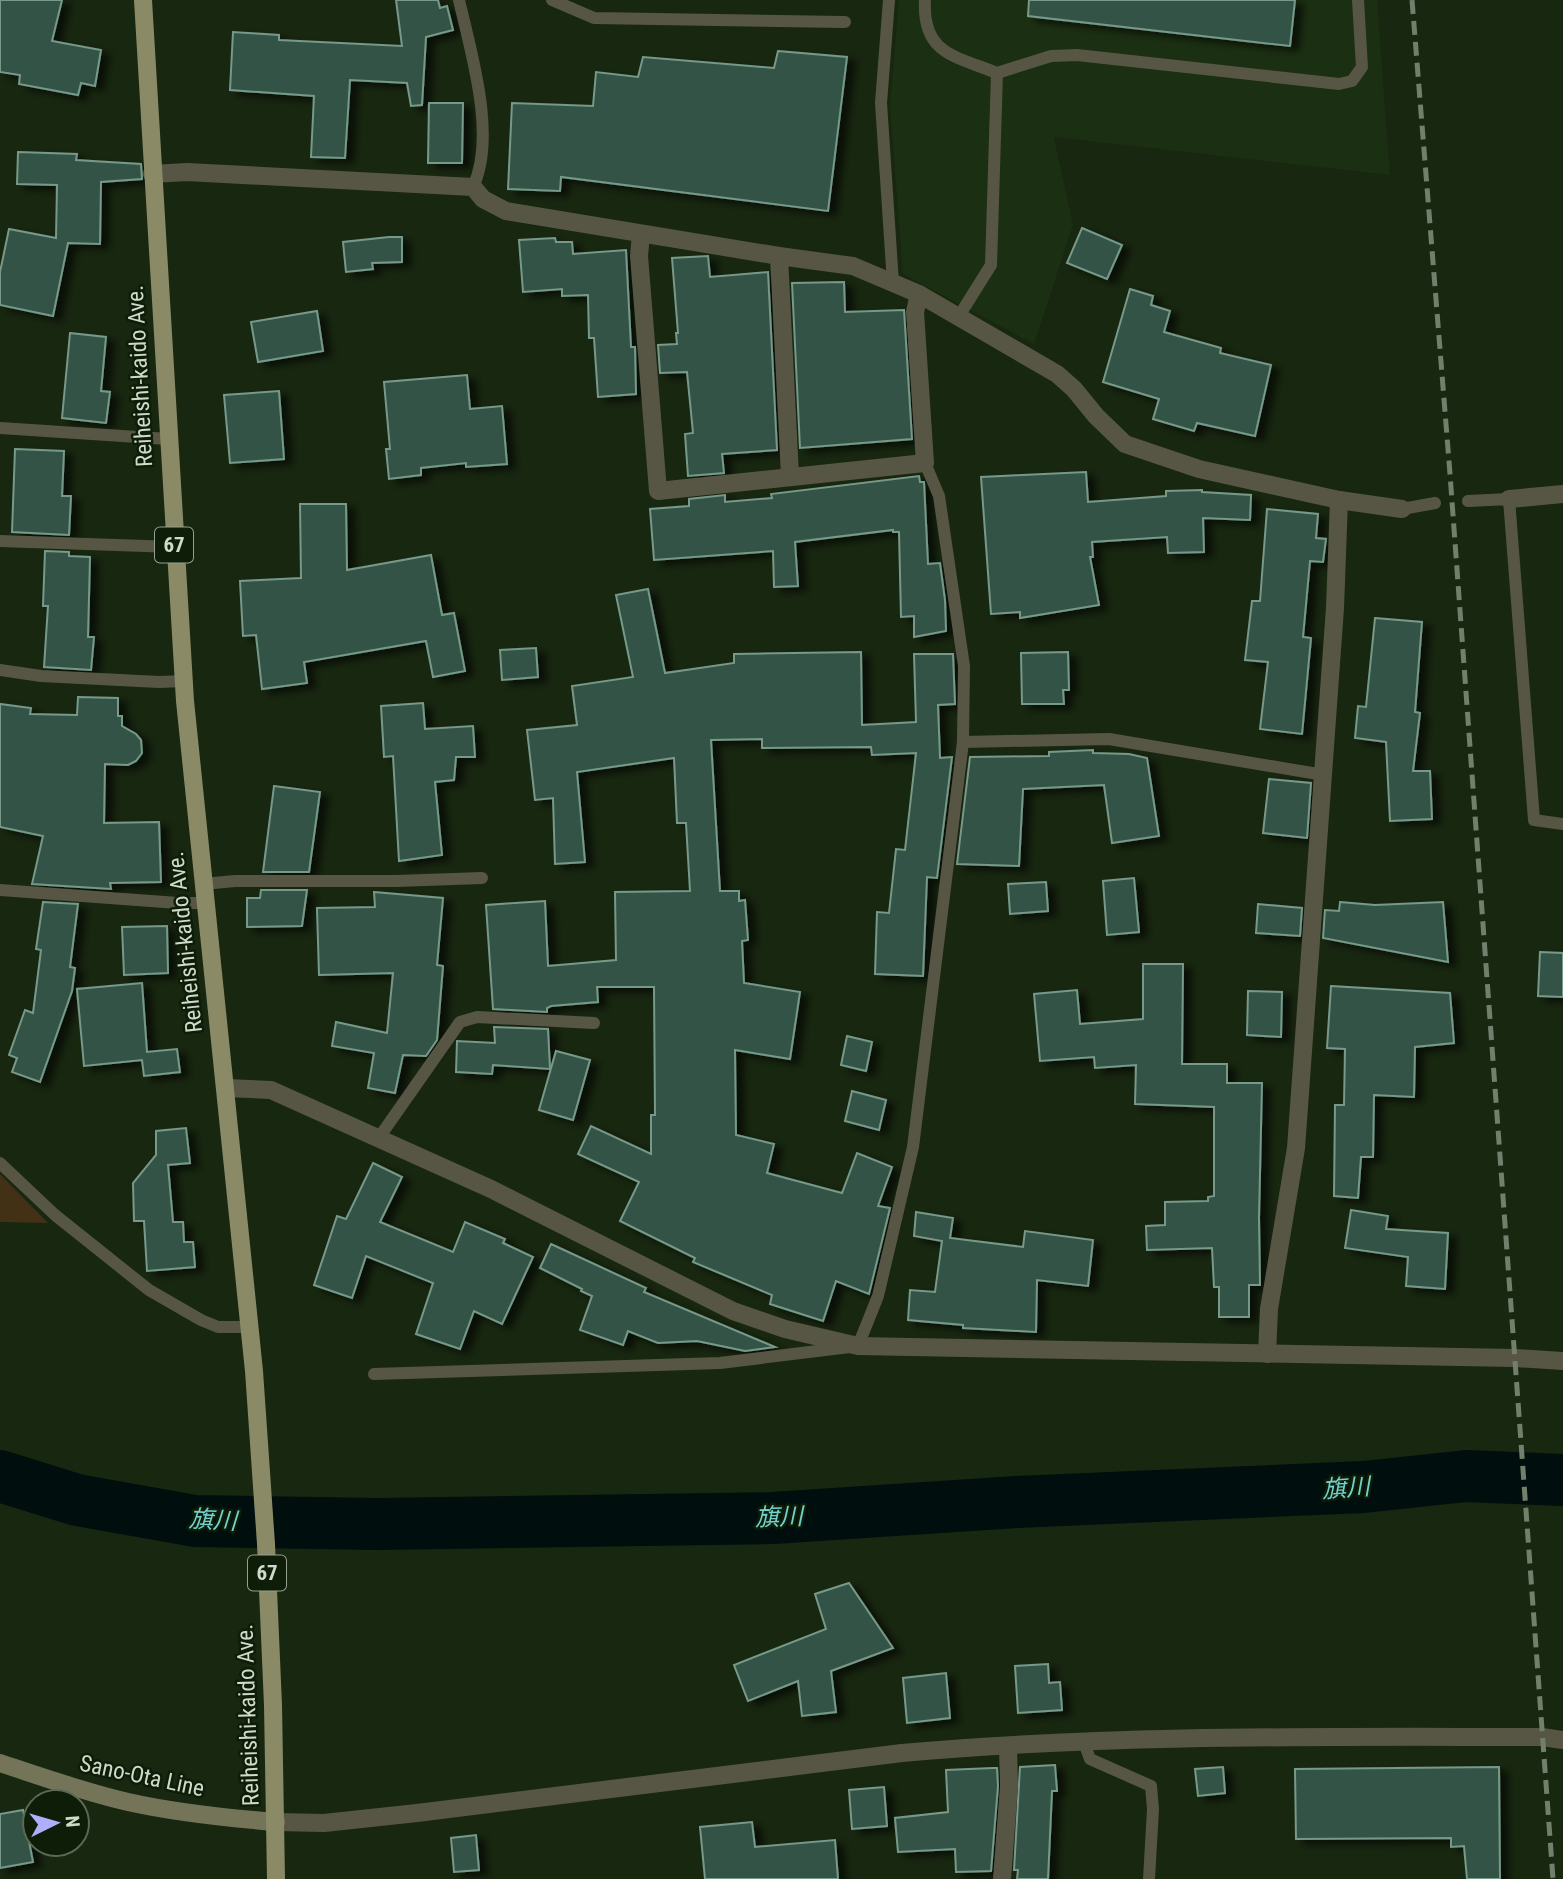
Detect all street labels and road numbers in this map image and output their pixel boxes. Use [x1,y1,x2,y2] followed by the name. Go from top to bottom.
[122,284,158,468] street label: Reiheishi-kaido Ave.
[155,528,193,562] road number: 67
[162,850,208,1034] street label: Reiheishi-kaido Ave.
[248,1556,286,1590] road number: 67
[231,1624,265,1806] street label: Reiheishi-kaido Ave.
[77,1750,207,1802] street label: Sano-Ota Line

